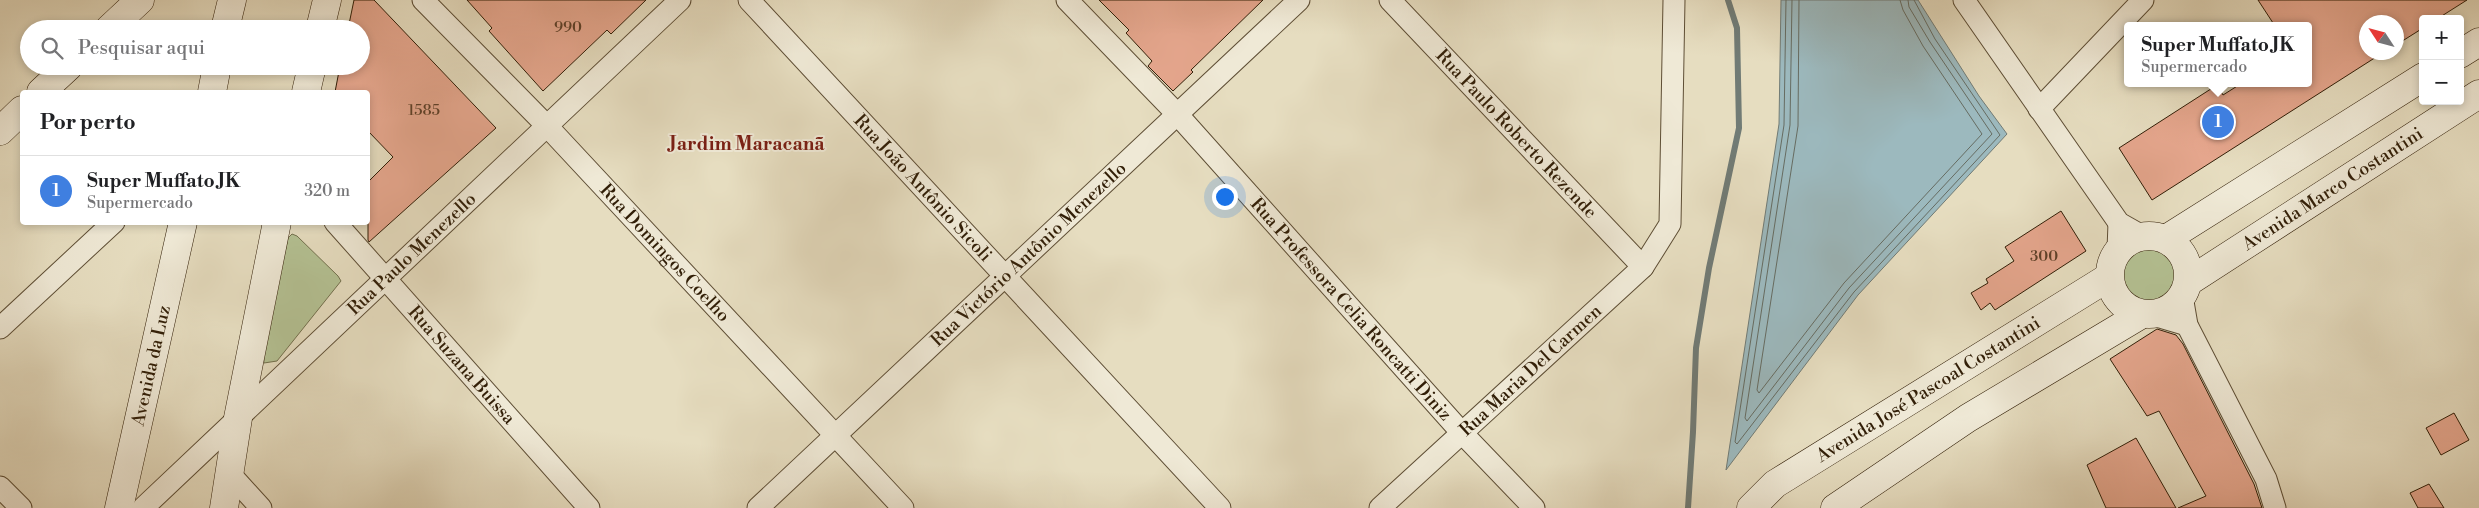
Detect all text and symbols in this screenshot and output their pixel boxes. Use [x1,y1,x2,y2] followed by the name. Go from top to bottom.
[2359,15,2404,60] north arrow
[2419,15,2464,105] map controls
[2419,15,2464,60] button: +
[554,18,582,37] house number: 990
[20,20,370,75] search box
[2124,22,2312,87] popup
[2141,33,2295,57] text: Super Muffato JK
[38,34,66,62] icon: search
[78,36,205,60] text: Pesquisar aqui
[1431,44,1602,223] street label: Rua Paulo Roberto Rezende
[2141,57,2247,77] text: Supermercado
[2419,60,2464,105] button: −
[408,101,440,120] house number: 1585
[2202,103,2234,141] pin: 1
[849,109,997,267] street label: Rua João Antônio Sicoli
[40,110,136,136] text: Por perto
[2237,122,2427,256] street label: Avenida Marco Costantini
[666,132,825,156] district label: Jardim Maracanã
[926,157,1131,352] street label: Rua Victório Antônio Menezello
[87,169,241,193] text: Super Muffato JK
[595,179,735,327] street label: Rua Domingos Coelho
[52,181,60,201] text: 1
[304,181,350,201] text: 320 m
[1212,184,1238,210] your location
[343,188,481,320] street label: Rua Paulo Menezello
[87,193,193,213] text: Supermercado
[1245,193,1457,426] street label: Rua Professora Celia Roncatti Diniz
[2030,247,2058,266] house number: 300
[1455,299,1607,441] street label: Rua Maria Del Carmen
[403,301,521,430] street label: Rua Suzana Buissa
[127,303,176,429] street label: Avenida da Luz
[1811,311,2045,468] street label: Avenida José Pascoal Costantini

